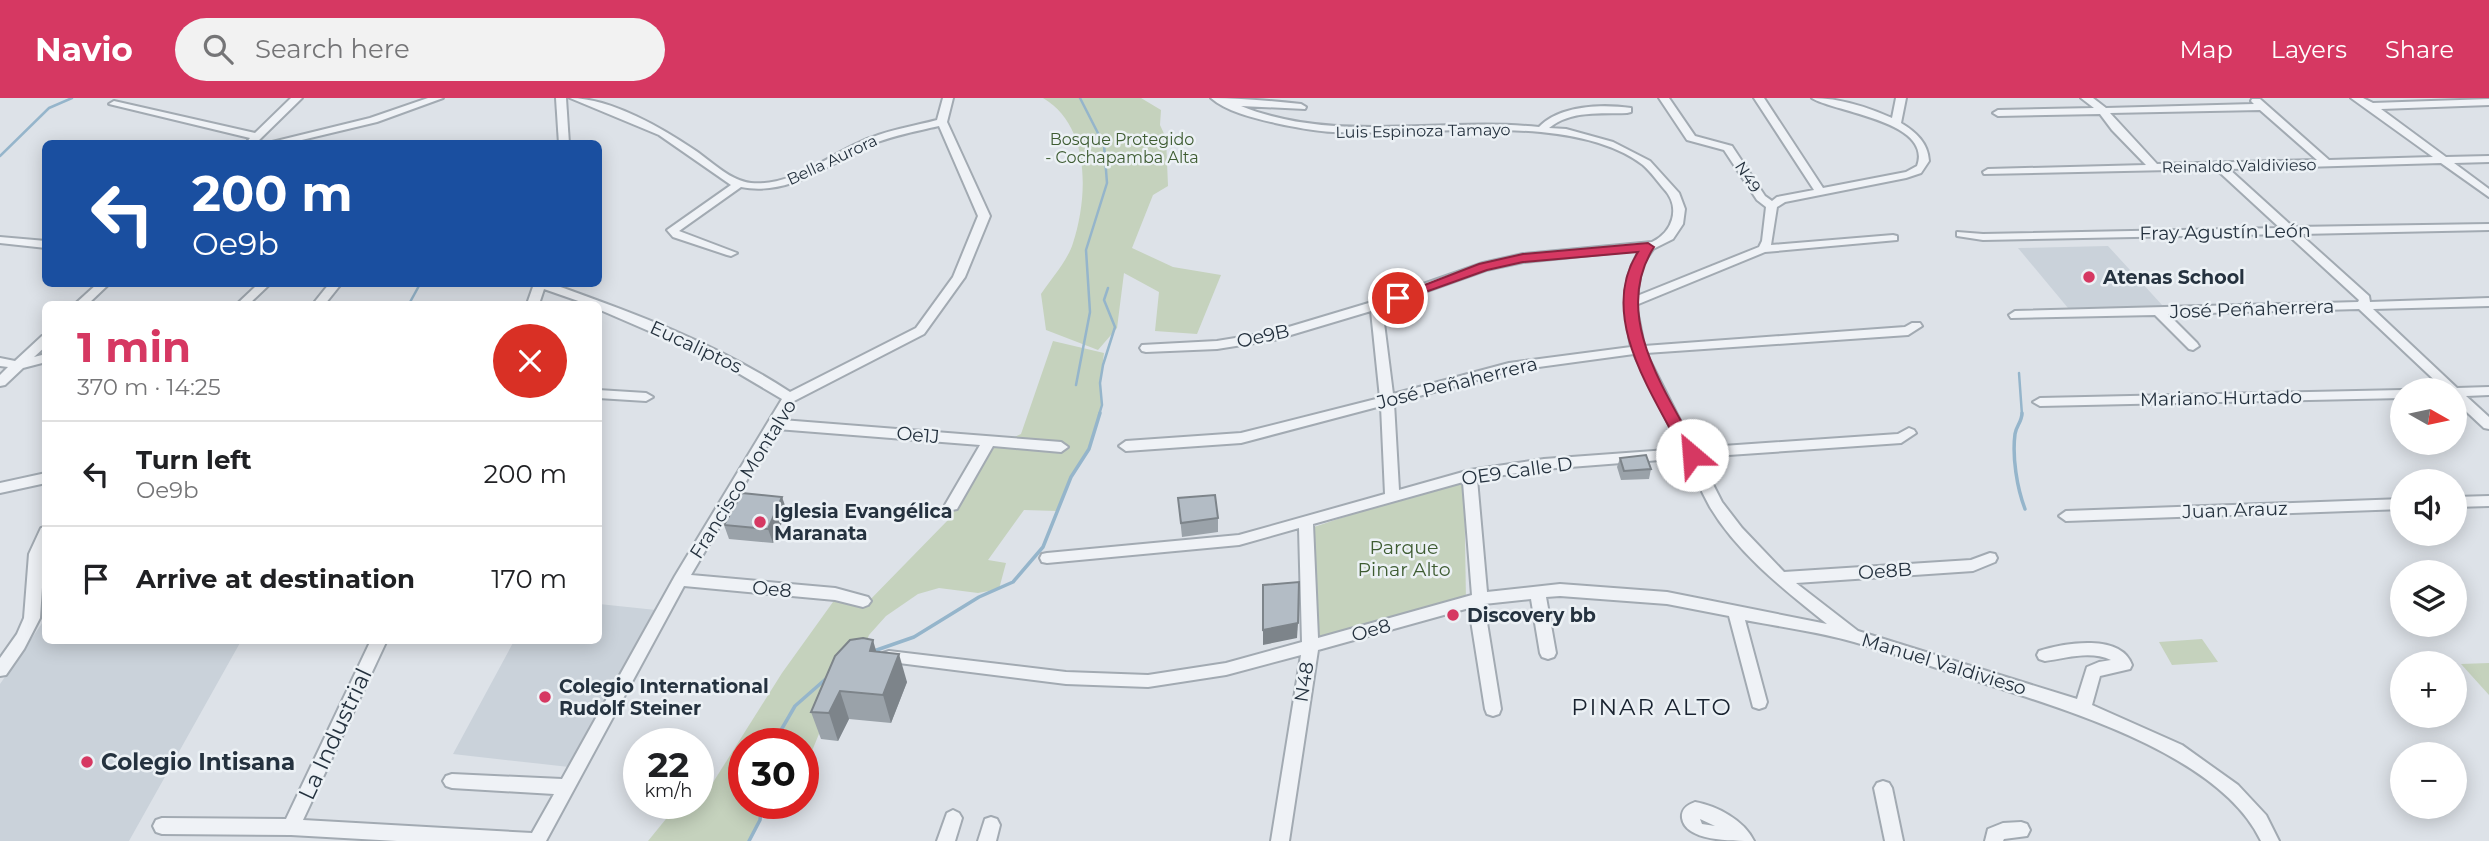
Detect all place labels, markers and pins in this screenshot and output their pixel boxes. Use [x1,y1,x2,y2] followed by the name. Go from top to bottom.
[2102,266,2245,289] place label: Atenas School
[1368,268,1428,328] pin
[2081,269,2097,285] marker: Atenas School
[774,500,952,545] place label: Iglesia Evangélica Maranata
[752,514,768,530] marker: Iglesia Evangélica Maranata
[1467,604,1596,627] place label: Discovery bb
[1445,607,1461,623] marker: Discovery bb
[559,675,769,720] place label: Colegio International Rudolf Steiner
[537,689,553,705] marker: Colegio International Rudolf Steiner
[101,748,295,776] place label: Colegio Intisana
[79,754,95,770] marker: Colegio Intisana

